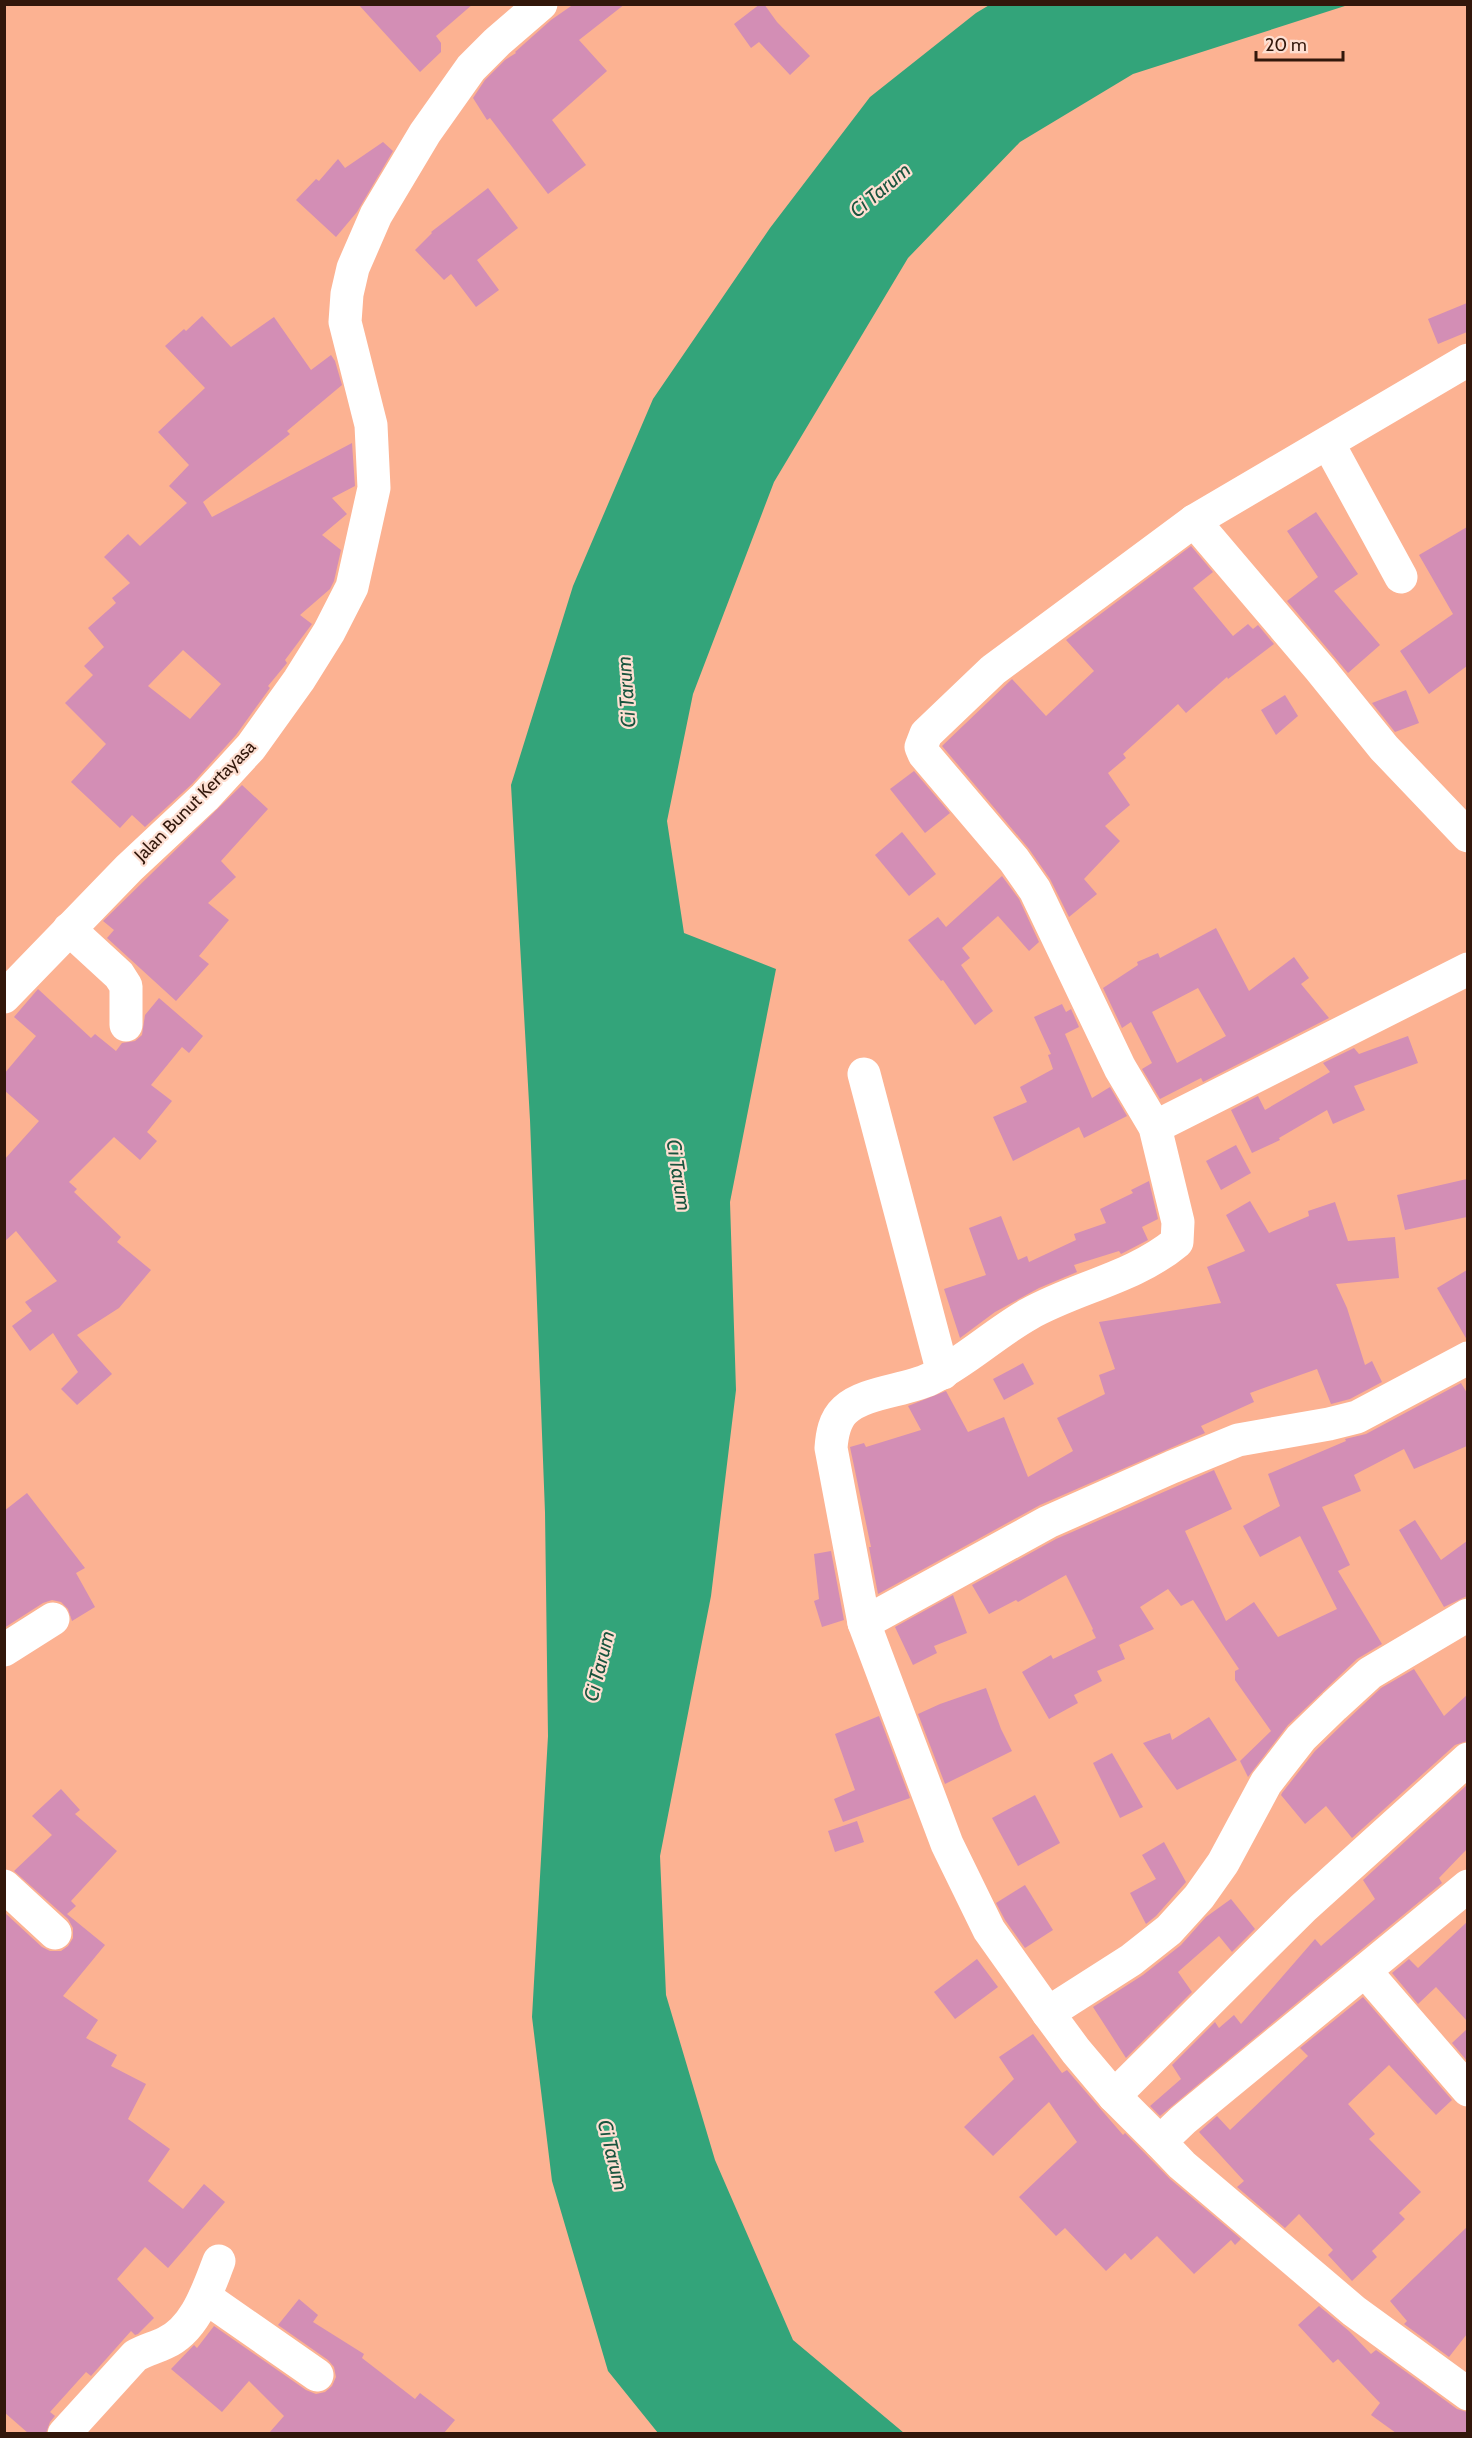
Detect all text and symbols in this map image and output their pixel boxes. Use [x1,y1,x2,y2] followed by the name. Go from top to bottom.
[1256,24,1343,62] scale bar
[1265,34,1307,56] text: 20 m
[845,158,915,222] water label: Ci Tarum
[612,655,640,729] water label: Ci Tarum
[129,736,260,867] street label: Jalan Bunut Kertayasa
[662,1138,696,1212] water label: Ci Tarum
[579,1628,619,1704] water label: Ci Tarum
[593,2117,633,2193] water label: Ci Tarum

